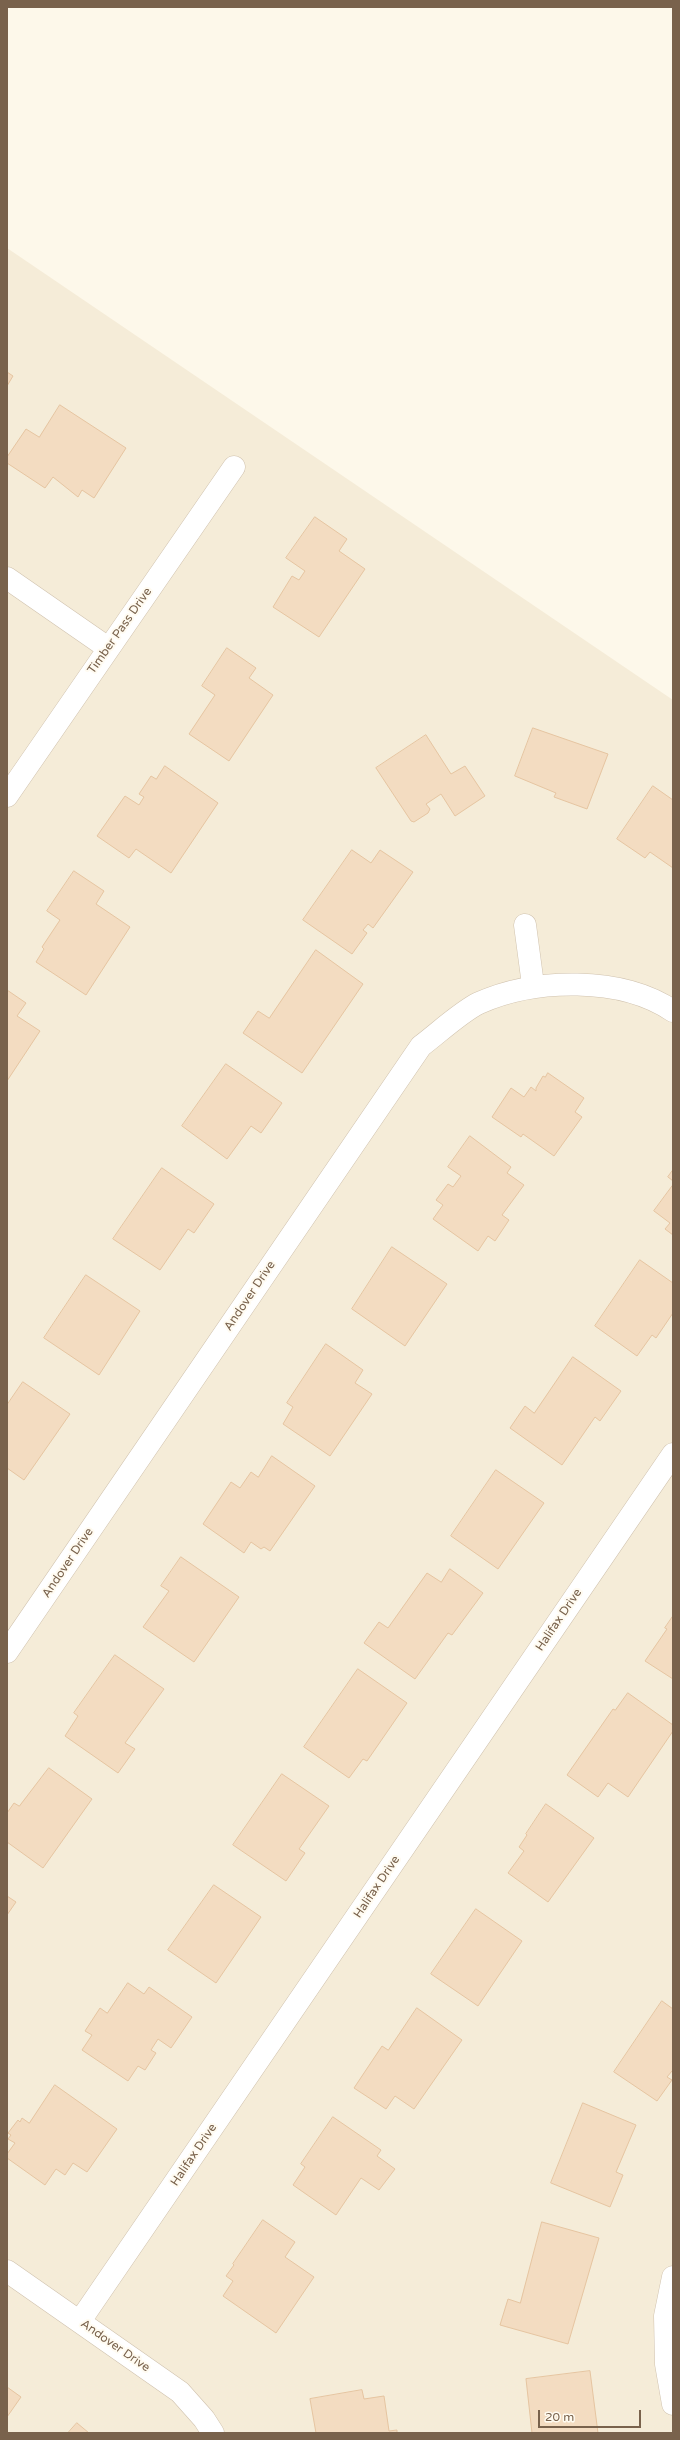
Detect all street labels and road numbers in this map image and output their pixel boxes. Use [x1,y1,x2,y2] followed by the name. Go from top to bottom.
[85,585,155,677] street label: Timber Pass Drive
[221,1258,279,1334] street label: Andover Drive
[39,1525,97,1601] street label: Andover Drive
[533,1586,585,1654] street label: Halifax Drive
[351,1853,403,1921] street label: Halifax Drive
[168,2121,220,2189] street label: Halifax Drive
[78,2317,152,2375] street label: Andover Drive

